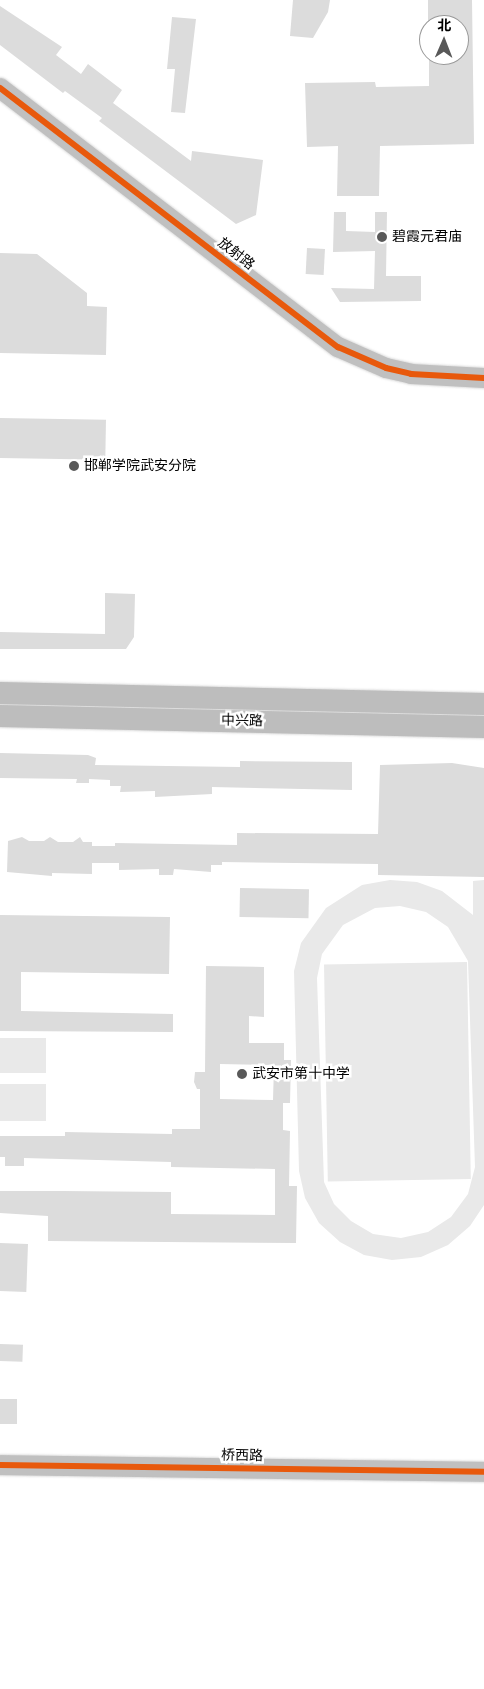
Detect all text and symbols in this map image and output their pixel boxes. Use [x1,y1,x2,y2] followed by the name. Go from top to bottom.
[419,15,469,65] north arrow
[437,17,451,34] text: 北
[392,229,462,245] place label: 碧霞元君庙
[376,231,388,243] marker: 碧霞元君庙
[214,234,258,274] street label: 放射路
[84,458,196,474] place label: 邯郸学院武安分院
[68,460,80,472] marker: 邯郸学院武安分院
[221,712,263,730] street label: 中兴路
[252,1066,350,1082] place label: 武安市第十中学
[236,1068,248,1080] marker: 武安市第十中学
[221,1447,263,1465] street label: 桥西路

